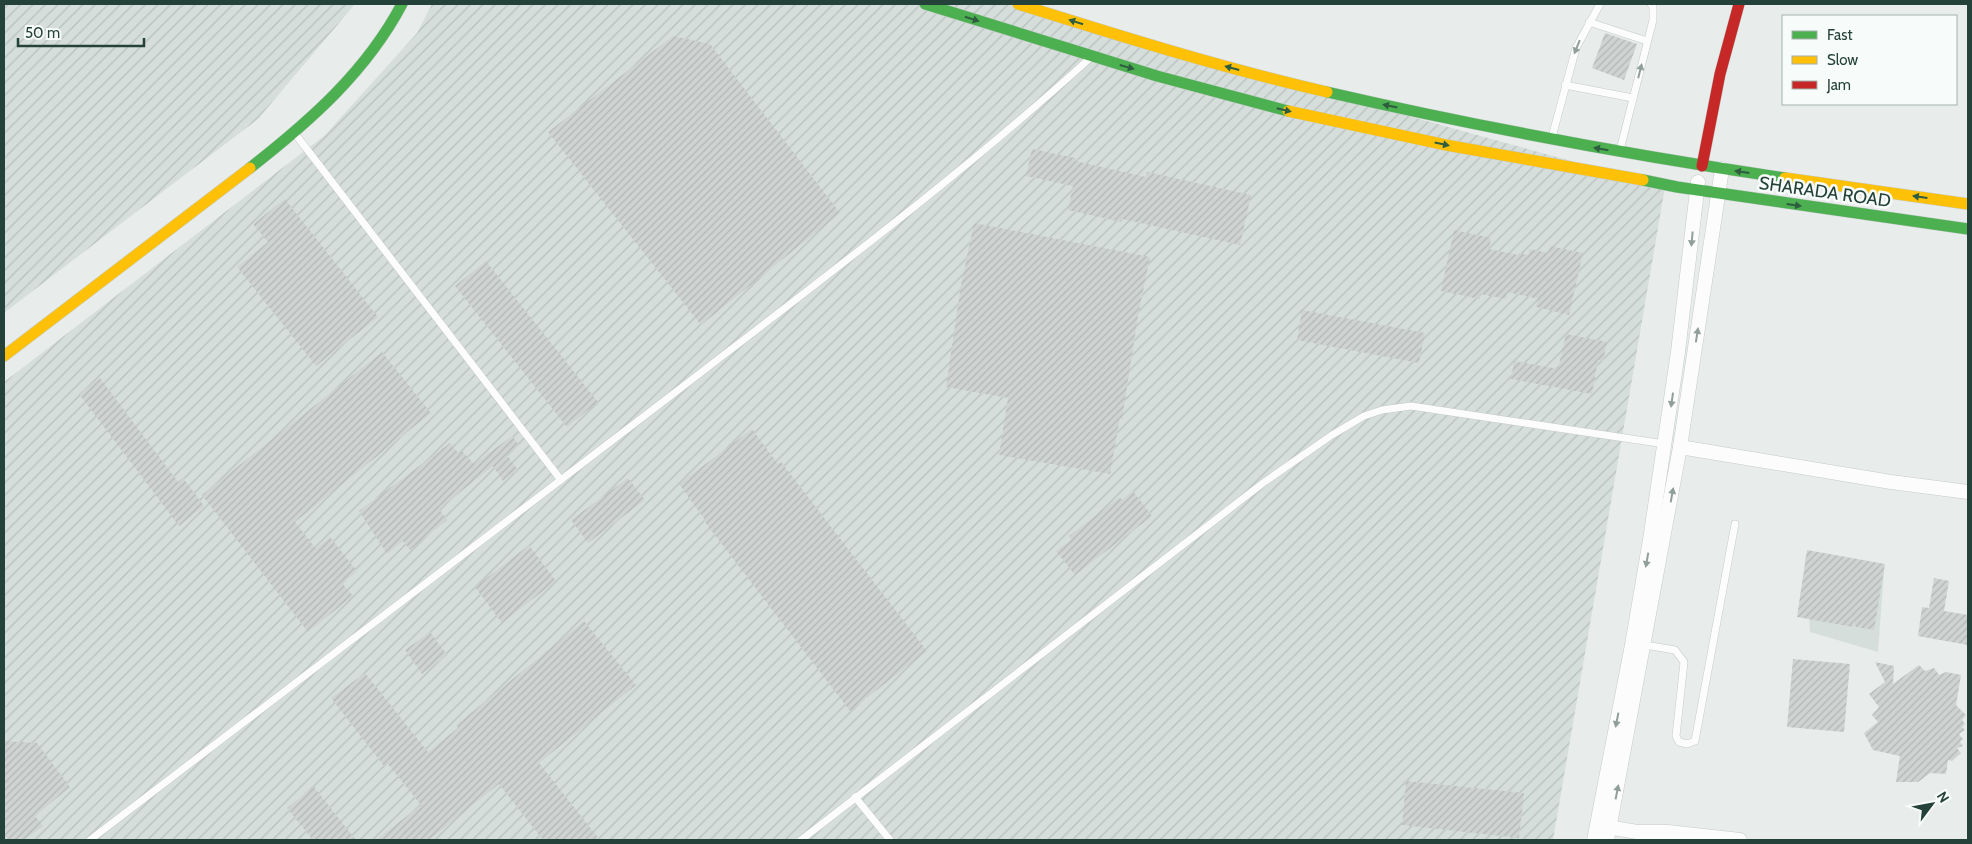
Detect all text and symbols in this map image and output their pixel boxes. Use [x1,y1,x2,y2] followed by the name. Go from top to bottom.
[18,15,144,47] scale bar
[1782,15,1957,105] legend
[964,16,979,23] one-way arrow
[1068,18,1083,26] one-way arrow
[25,24,60,42] text: 50 m
[1827,26,1852,44] text: Fast
[1573,40,1581,55] one-way arrow
[1827,51,1858,69] text: Slow
[1119,64,1134,72] one-way arrow
[1225,64,1240,72] one-way arrow
[1636,64,1644,79] one-way arrow
[1826,76,1851,94] text: Jam
[1382,102,1398,110] one-way arrow
[1276,106,1291,114] one-way arrow
[1435,140,1450,148] one-way arrow
[1593,145,1608,153] one-way arrow
[1733,168,1749,176] one-way arrow
[1758,172,1892,212] street label: SHARADA ROAD
[1912,193,1928,201] one-way arrow
[1787,202,1803,210] one-way arrow
[1688,231,1696,247] one-way arrow
[1694,326,1702,342] one-way arrow
[1667,392,1675,408] one-way arrow
[1668,487,1676,503] one-way arrow
[1642,553,1650,569] one-way arrow
[1613,713,1621,729] one-way arrow
[1907,779,1957,829] north arrow
[1613,784,1621,800] one-way arrow
[1933,788,1953,806] text: N

